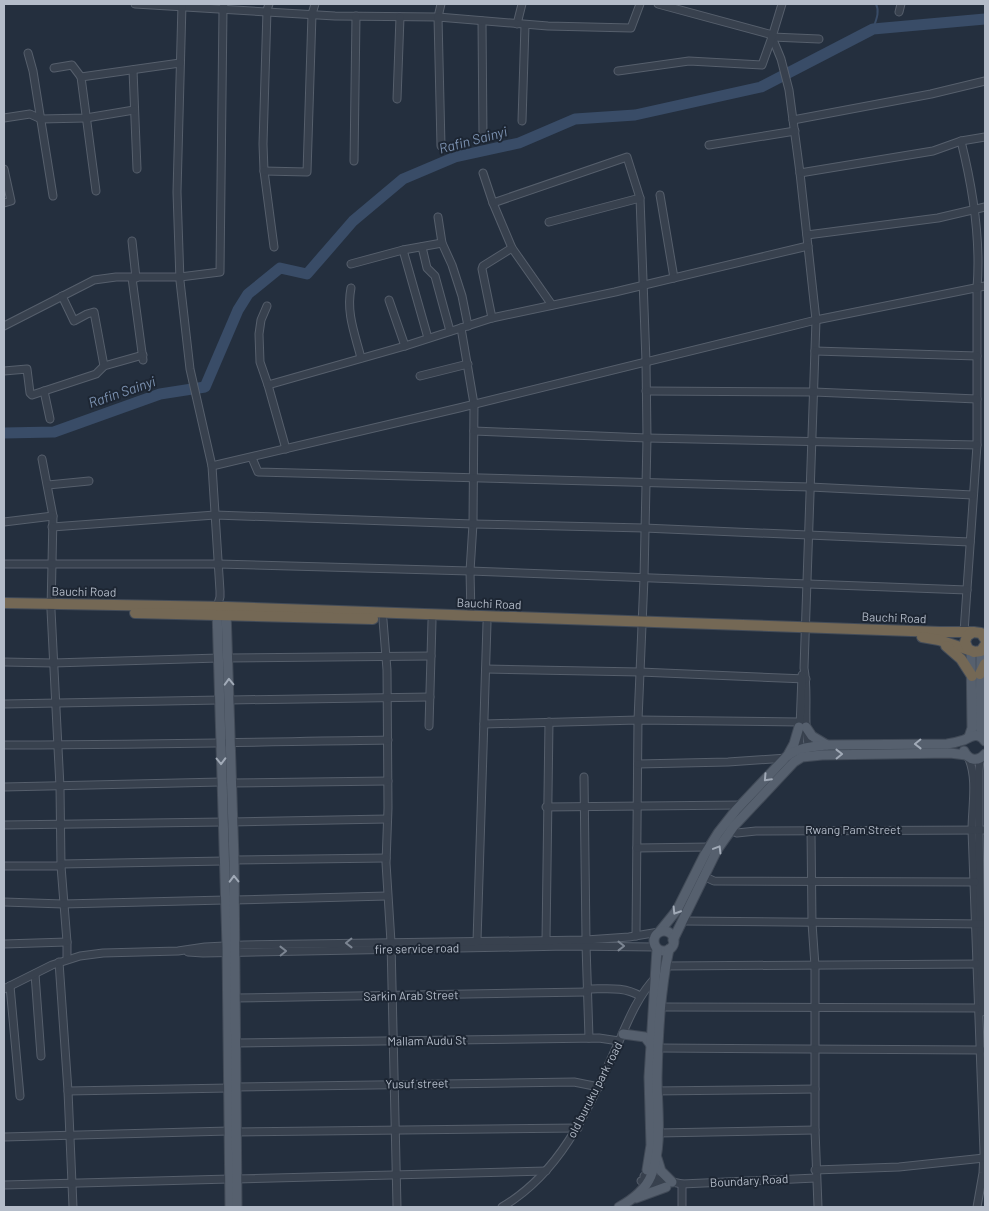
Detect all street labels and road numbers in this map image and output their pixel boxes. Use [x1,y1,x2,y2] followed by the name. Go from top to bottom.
[52,583,116,599] street label: Bauchi Road
[456,595,522,611] street label: Bauchi Road
[861,609,927,625] street label: Bauchi Road
[805,822,901,836] street label: Rwang Pam Street
[375,940,459,956] street label: fire service road
[363,987,459,1003] street label: Sarkin Arab Street
[387,1032,467,1048] street label: Mallam Audu St
[564,1039,624,1140] street label: old buruku park road
[385,1075,449,1091] street label: Yusuf street
[709,1171,789,1189] street label: Boundary Road

